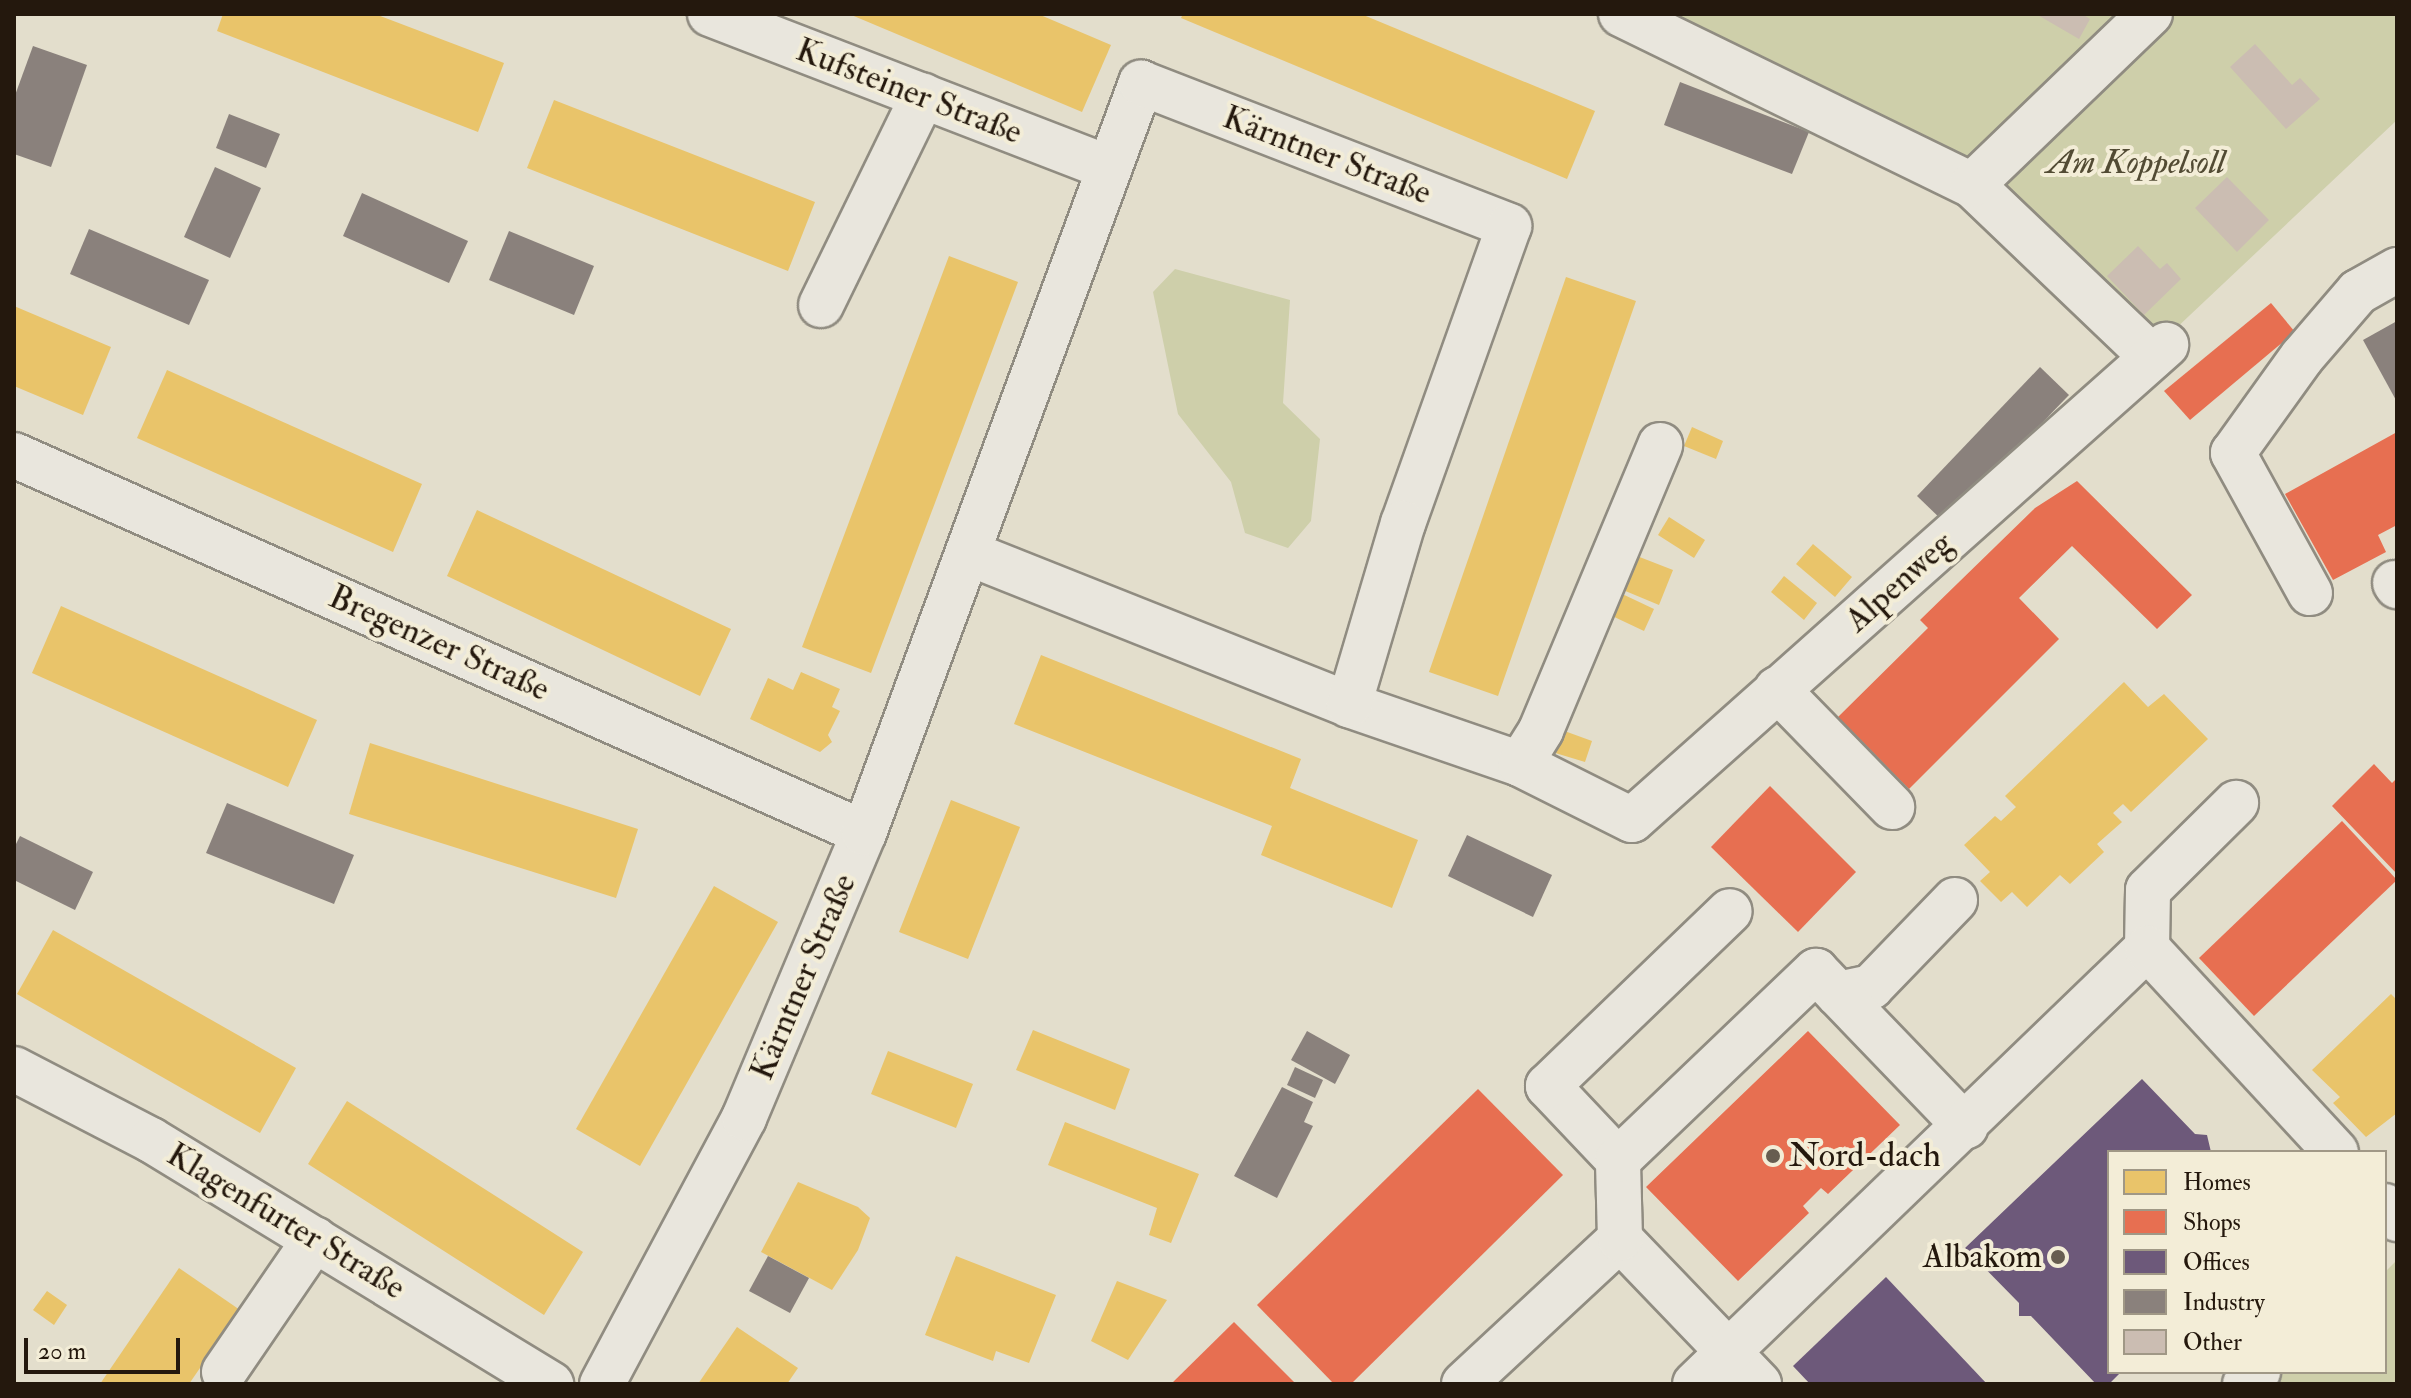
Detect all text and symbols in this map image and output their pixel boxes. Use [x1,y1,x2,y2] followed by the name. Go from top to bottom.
[790,29,1028,153] street label: Kufsteiner Straße
[1217,97,1437,213] street label: Kärntner Straße
[2047,143,2225,183] park label: Am Koppelsoll
[1837,523,1961,641] street label: Alpenweg
[322,576,556,710] street label: Bregenzer Straße
[741,868,865,1086] street label: Kärntner Straße
[160,1134,412,1308] street label: Klagenfurter Straße
[1789,1136,1941,1176] place label: Nord-dach
[1764,1147,1782,1165] marker: Nord-dach
[2107,1150,2387,1374] legend
[2183,1167,2251,1198] text: Homes
[2183,1207,2241,1238] text: Shops
[1923,1237,2042,1277] place label: Albakom
[2183,1247,2250,1278] text: Offices
[2049,1248,2067,1266] marker: Albakom
[2183,1287,2265,1318] text: Industry
[28,1322,184,1372] scale bar
[2183,1327,2242,1358] text: Other
[38,1336,86,1367] text: 20 m

